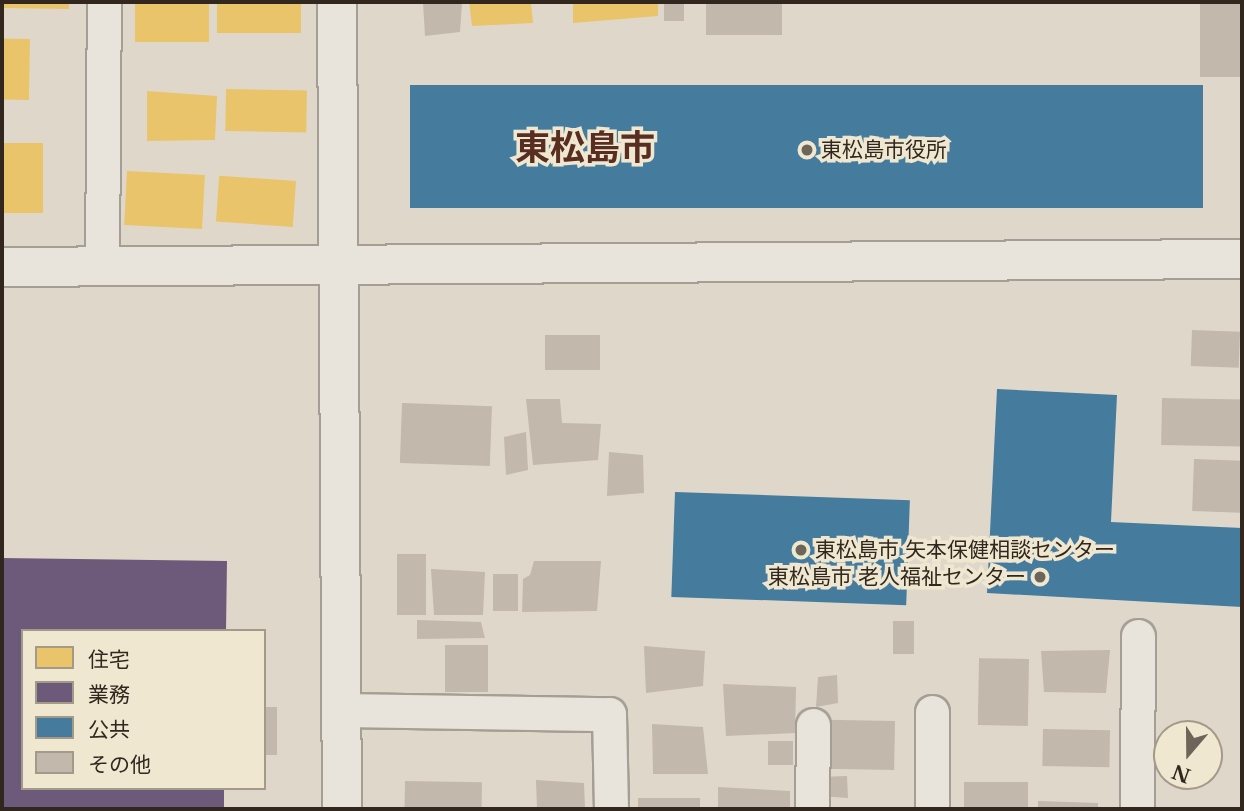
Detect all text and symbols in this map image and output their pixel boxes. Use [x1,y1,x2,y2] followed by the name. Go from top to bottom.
[515,127,655,169] district label: 東松島市
[821,137,947,163] place label: 東松島市役所
[799,142,815,158] marker: 東松島市役所
[815,537,1115,563] place label: 東松島市 矢本保健相談センター
[793,542,809,558] marker: 東松島市 矢本保健相談センター
[768,564,1026,590] place label: 東松島市 老人福祉センター
[1032,569,1048,585] marker: 東松島市 老人福祉センター
[21,629,266,790] legend
[88,647,130,673] text: 住宅
[88,682,130,708] text: 業務
[88,717,130,743] text: 公共
[1153,720,1223,790] north arrow
[88,752,151,778] text: その他
[1169,759,1194,787] text: N

